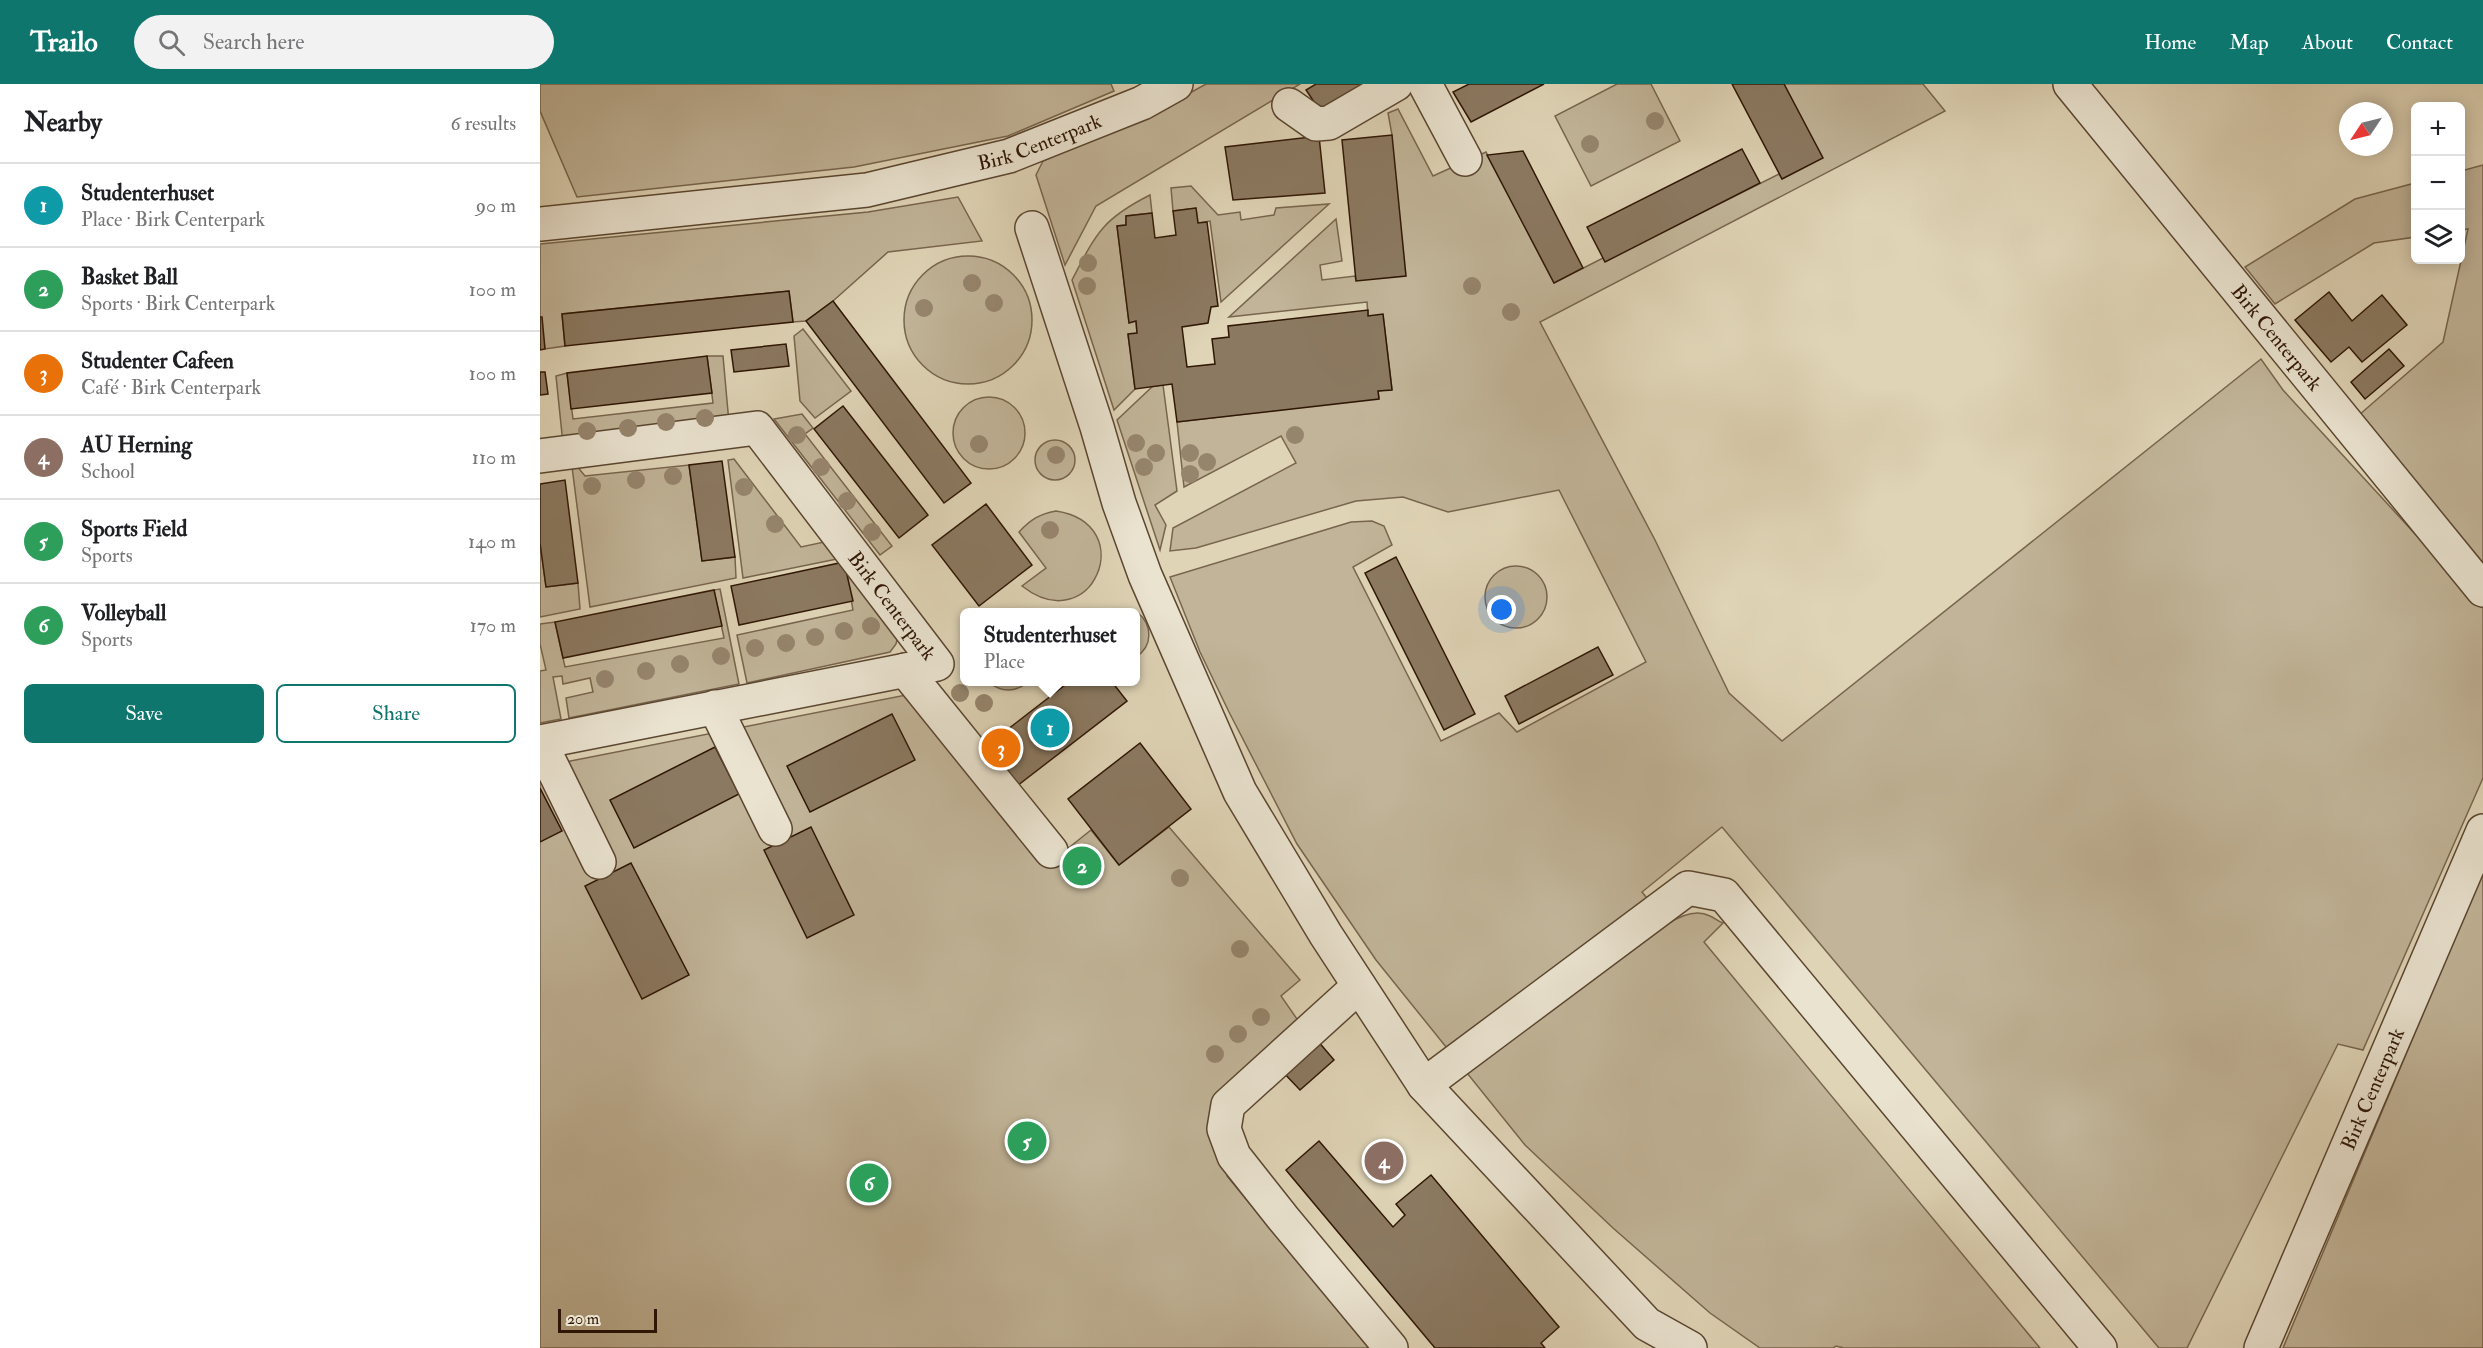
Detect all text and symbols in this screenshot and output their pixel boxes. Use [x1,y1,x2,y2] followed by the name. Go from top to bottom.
[134,15,554,69] search box
[30,25,98,60] text: Trailo
[155,26,188,59] icon: search
[203,28,304,56] text: Search here
[2144,29,2196,56] text: Home
[2229,29,2269,56] text: Map
[2302,29,2353,56] text: About
[2386,29,2453,56] text: Contact
[2339,102,2393,156] north arrow
[2411,102,2465,264] map controls
[2411,102,2465,156] button: +
[24,107,102,139] text: Nearby
[975,108,1106,176] street label: Birk Centerpark
[450,111,516,136] text: 6 results
[2411,156,2465,210] button: −
[81,179,214,207] text: Studenterhuset
[40,193,47,218] text: 1
[476,193,516,218] text: 90 m
[81,207,265,232] text: Place · Birk Centerpark
[2411,210,2465,264] button: layers
[81,263,178,291] text: Basket Ball
[38,277,49,302] text: 2
[469,277,516,302] text: 100 m
[2225,279,2328,396] street label: Birk Centerpark
[81,291,275,316] text: Sports · Birk Centerpark
[81,347,234,375] text: Studenter Cafeen
[40,361,47,386] text: 3
[469,361,516,386] text: 100 m
[81,375,261,400] text: Café · Birk Centerpark
[81,431,192,459] text: AU Herning
[38,445,49,470] text: 4
[472,445,516,470] text: 110 m
[81,459,135,484] text: School
[81,515,187,543] text: Sports Field
[39,529,48,554] text: 5
[468,529,516,554] text: 140 m
[81,543,133,568] text: Sports
[842,546,942,666] street label: Birk Centerpark
[1487,595,1516,624] your location
[81,599,166,627] text: Volleyball
[960,608,1140,686] popup
[38,613,49,638] text: 6
[470,613,516,638] text: 170 m
[983,621,1117,649] text: Studenterhuset
[81,627,133,652] text: Sports
[983,649,1025,674] text: Place
[24,684,264,743] button: Save
[276,684,516,743] button: Share
[1030,706,1070,750] pin: 1
[982,726,1020,770] pin: 3
[1062,844,1102,888] pin: 2
[2336,1024,2410,1154] street label: Birk Centerpark
[1008,1118,1046,1164] pin: 5
[1364,1138,1404,1184] pin: 4
[850,1160,888,1206] pin: 6
[558,1306,657,1334] scale bar
[567,1309,599,1329] text: 20 m

